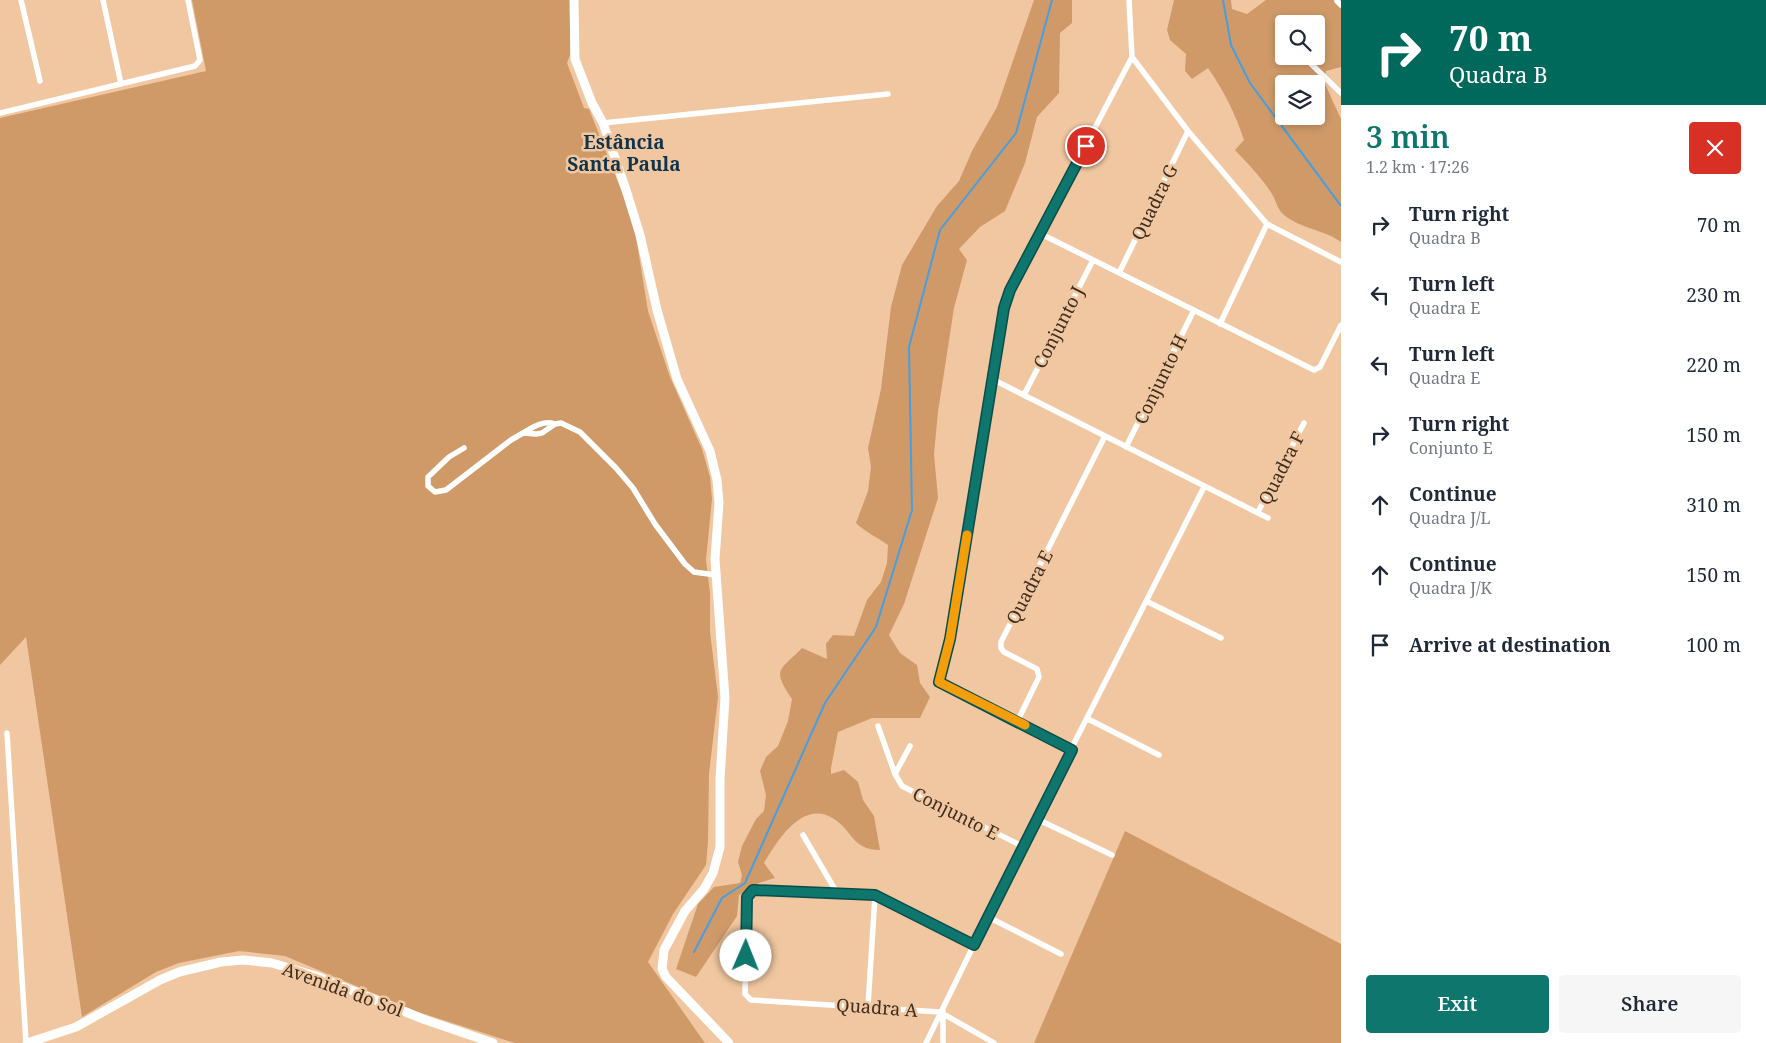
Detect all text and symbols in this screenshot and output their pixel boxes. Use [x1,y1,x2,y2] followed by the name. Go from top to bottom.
[1449,14,1532,61] text: 70 m
[1275,15,1325,125] map controls
[1275,15,1325,65] button: search
[1366,20,1431,85] icon: right
[1449,59,1548,89] text: Quadra B
[1275,75,1325,125] button: layers
[1366,116,1450,157] text: 3 min
[1689,122,1741,174] button: close
[1065,125,1107,167] pin
[567,129,681,177] district label: Estância Santa Paula
[1072,132,1100,160] icon: arrive
[1366,156,1469,178] text: 1.2 km · 17:26
[1125,160,1183,244] street label: Quadra G
[1409,201,1509,227] text: Turn right
[1366,211,1394,239] icon: right
[1697,212,1741,238] text: 70 m
[1409,227,1481,249] text: Quadra B
[1409,271,1495,297] text: Turn left
[1366,281,1394,309] icon: left
[1027,282,1089,372] street label: Conjunto J
[1686,282,1741,308] text: 230 m
[1409,297,1480,319] text: Quadra E
[1128,330,1192,428] street label: Conjunto H
[1409,341,1495,367] text: Turn left
[1366,351,1394,379] icon: left
[1686,352,1741,378] text: 220 m
[1409,367,1480,389] text: Quadra E
[1409,411,1509,437] text: Turn right
[1366,421,1394,449] icon: right
[1686,422,1741,448] text: 150 m
[1252,427,1310,509] street label: Quadra F
[1409,437,1493,459] text: Conjunto E
[1409,481,1497,507] text: Continue
[1366,491,1394,519] icon: ahead
[1686,492,1741,518] text: 310 m
[1409,507,1491,529] text: Quadra J/L
[1000,546,1058,628] street label: Quadra E
[1409,551,1497,577] text: Continue
[1366,561,1394,589] icon: ahead
[1686,562,1741,588] text: 150 m
[1409,577,1492,599] text: Quadra J/K
[1366,631,1394,659] icon: arrive
[1409,632,1611,658] text: Arrive at destination
[1686,632,1741,658] text: 100 m
[909,781,1003,845] street label: Conjunto E
[719,929,771,981] position arrow
[279,956,407,1022] street label: Avenida do Sol
[1366,975,1549,1033] button: Exit
[1559,975,1741,1033] button: Share
[835,992,919,1022] street label: Quadra A

